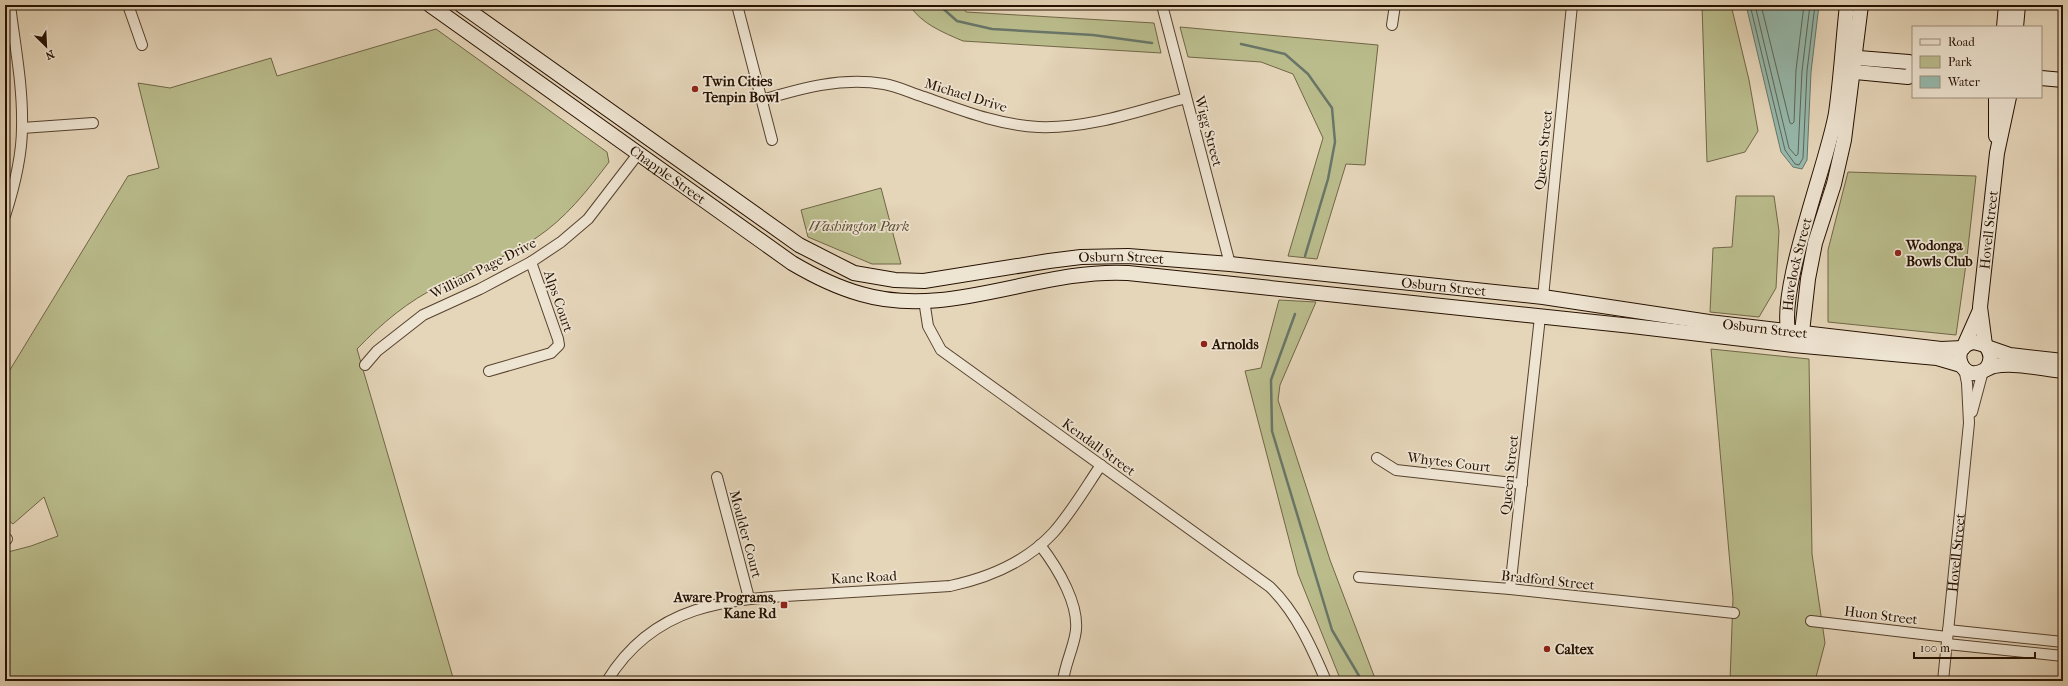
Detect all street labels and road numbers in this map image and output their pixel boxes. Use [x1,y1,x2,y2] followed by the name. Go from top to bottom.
[923,75,1009,116] street label: Michael Drive
[1191,93,1226,168] street label: Wigg Street
[1531,109,1556,191] street label: Queen Street
[626,142,709,208] street label: Chapple Street
[1976,190,2002,270] street label: Hovell Street
[1779,216,1816,312] street label: Havelock Street
[426,234,539,303] street label: William Page Drive
[1078,248,1165,268] street label: Osburn Street
[540,267,577,334] street label: Alps Court
[1400,274,1487,300] street label: Osburn Street
[1721,316,1808,342] street label: Osburn Street
[1059,415,1139,480] street label: Kendall Street
[1497,434,1522,516] street label: Queen Street
[1405,449,1492,476] street label: Whytes Court
[726,488,765,580] street label: Moulder Court
[1944,512,1969,593] street label: Hovell Street
[831,567,898,588] street label: Kane Road
[1500,567,1596,594] street label: Bradford Street
[1843,603,1919,628] street label: Huon Street

